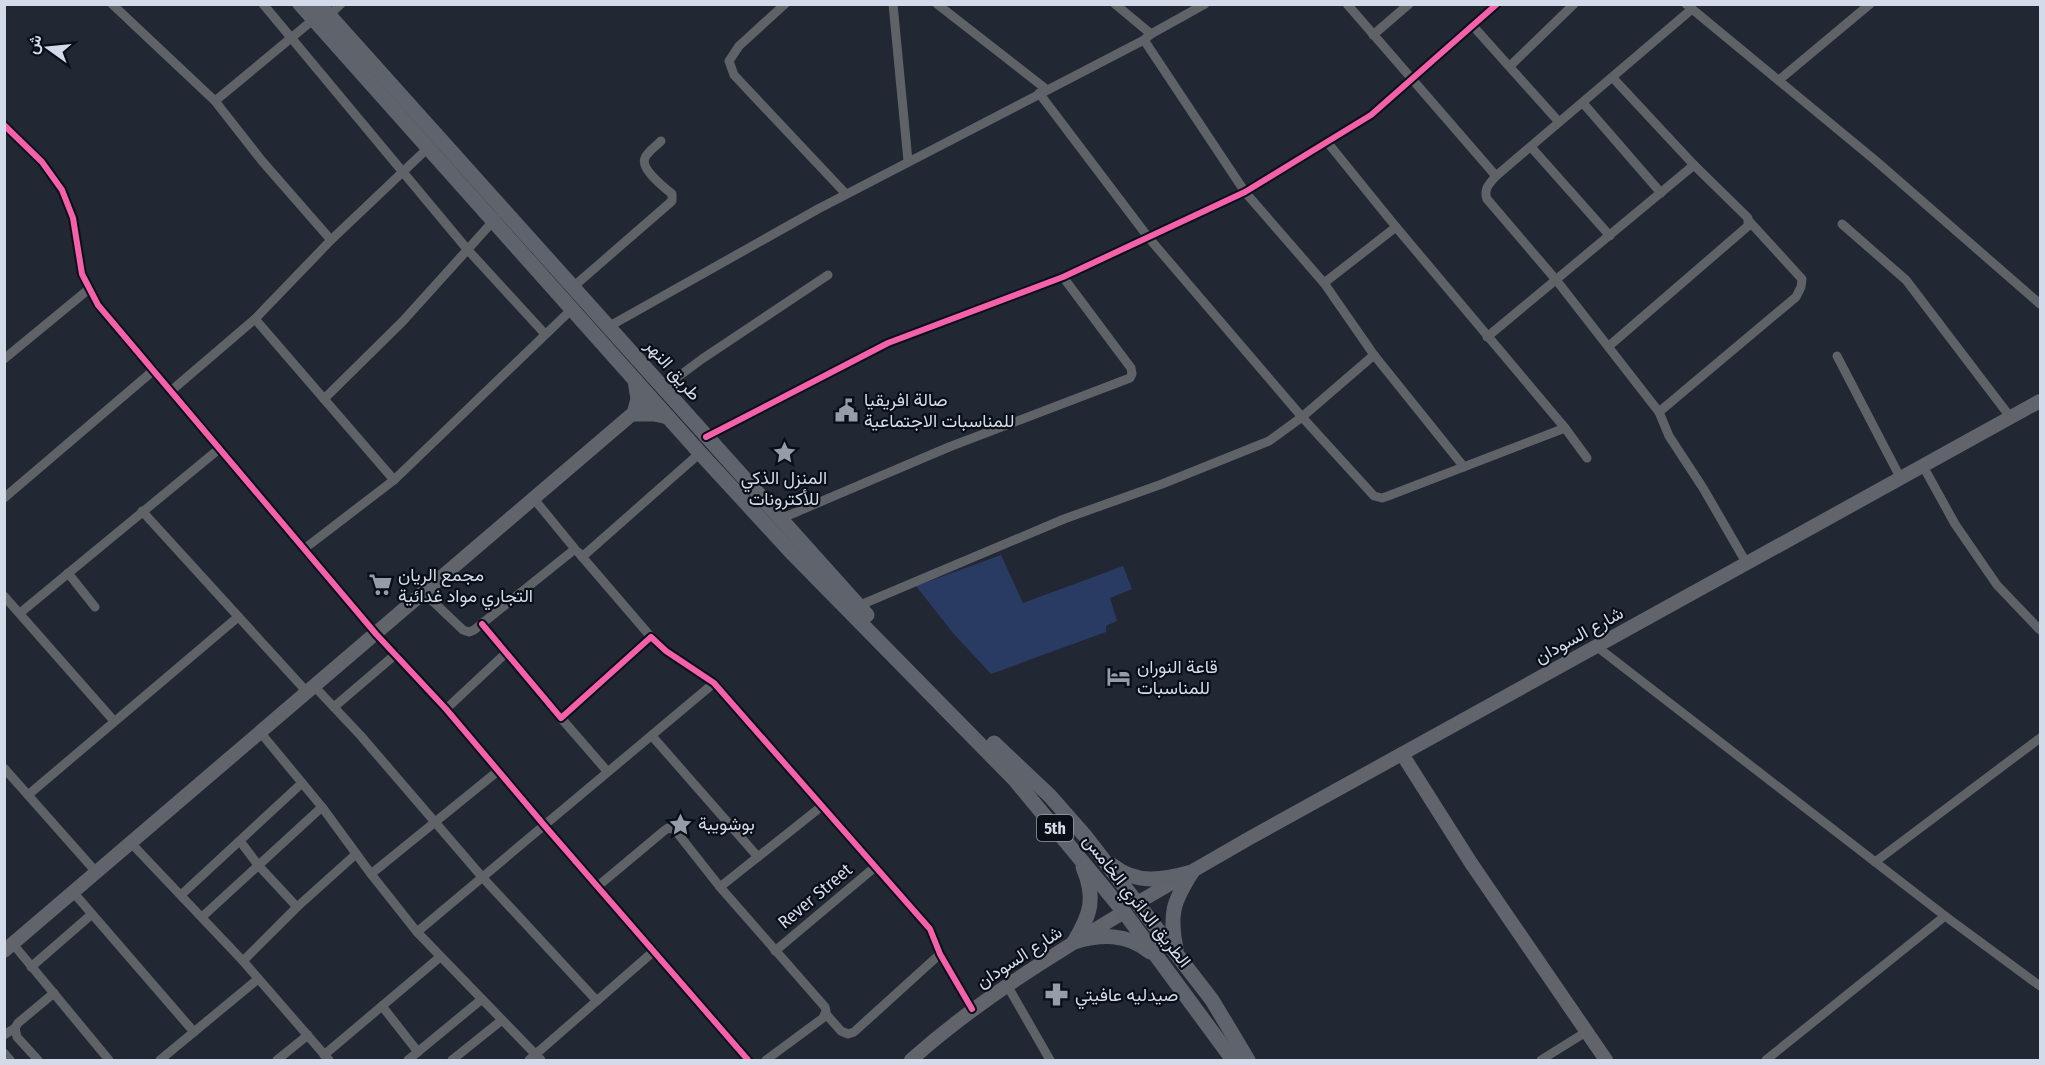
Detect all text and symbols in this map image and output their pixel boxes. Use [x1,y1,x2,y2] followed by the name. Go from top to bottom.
[18,18,78,78] north arrow
[22,32,46,56] text: ش
[640,334,705,405] street label: طريق النهر
[864,389,1014,432] place label: صالة افريقيا للمناسبات الاجتماعية
[833,397,859,423] public building icon: صالة افريقيا للمناسبات الاجتماعية
[771,439,797,465] place icon: المنزل الذكي للأكترونات
[741,467,827,510] place label: المنزل الذكي للأكترونات
[398,564,533,611] place label: مجمع الريان التجاري مواد غدائية
[367,572,393,598] supermarket icon: مجمع الريان التجاري مواد غدائية
[1531,602,1628,669] street label: شارع السودان
[1137,656,1218,699] place label: قاعة النوران للمناسبات
[1106,664,1132,690] hotel icon: قاعة النوران للمناسبات
[667,811,693,837] place icon: بوشويبة
[698,813,755,835] place label: بوشويبة
[1037,815,1073,841] road number: 5th
[1075,830,1196,974] street label: الطريق الدائري الخامس
[773,859,857,933] street label: Rever Street
[972,921,1067,994] street label: شارع السودان
[1044,982,1070,1008] pharmacy icon: صيدليه عافيتي
[1075,984,1178,1010] place label: صيدليه عافيتي

